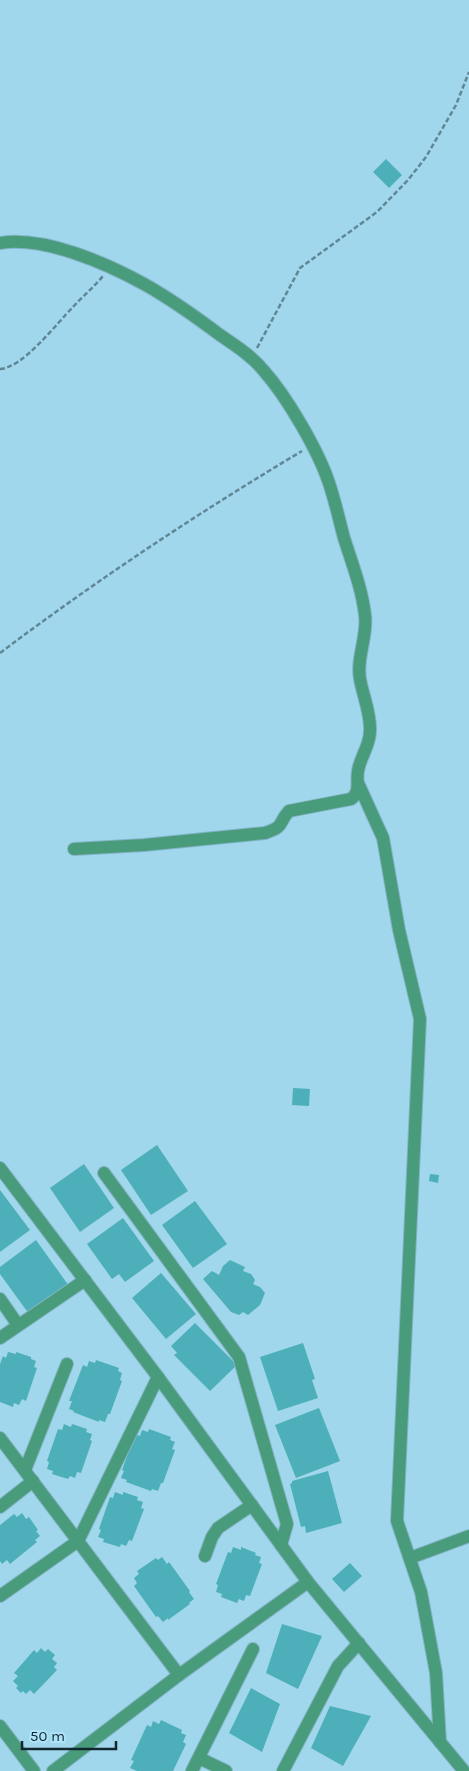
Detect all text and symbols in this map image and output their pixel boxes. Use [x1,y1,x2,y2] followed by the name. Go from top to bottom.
[22,1718,116,1750] scale bar
[30,1727,65,1745] text: 50 m

